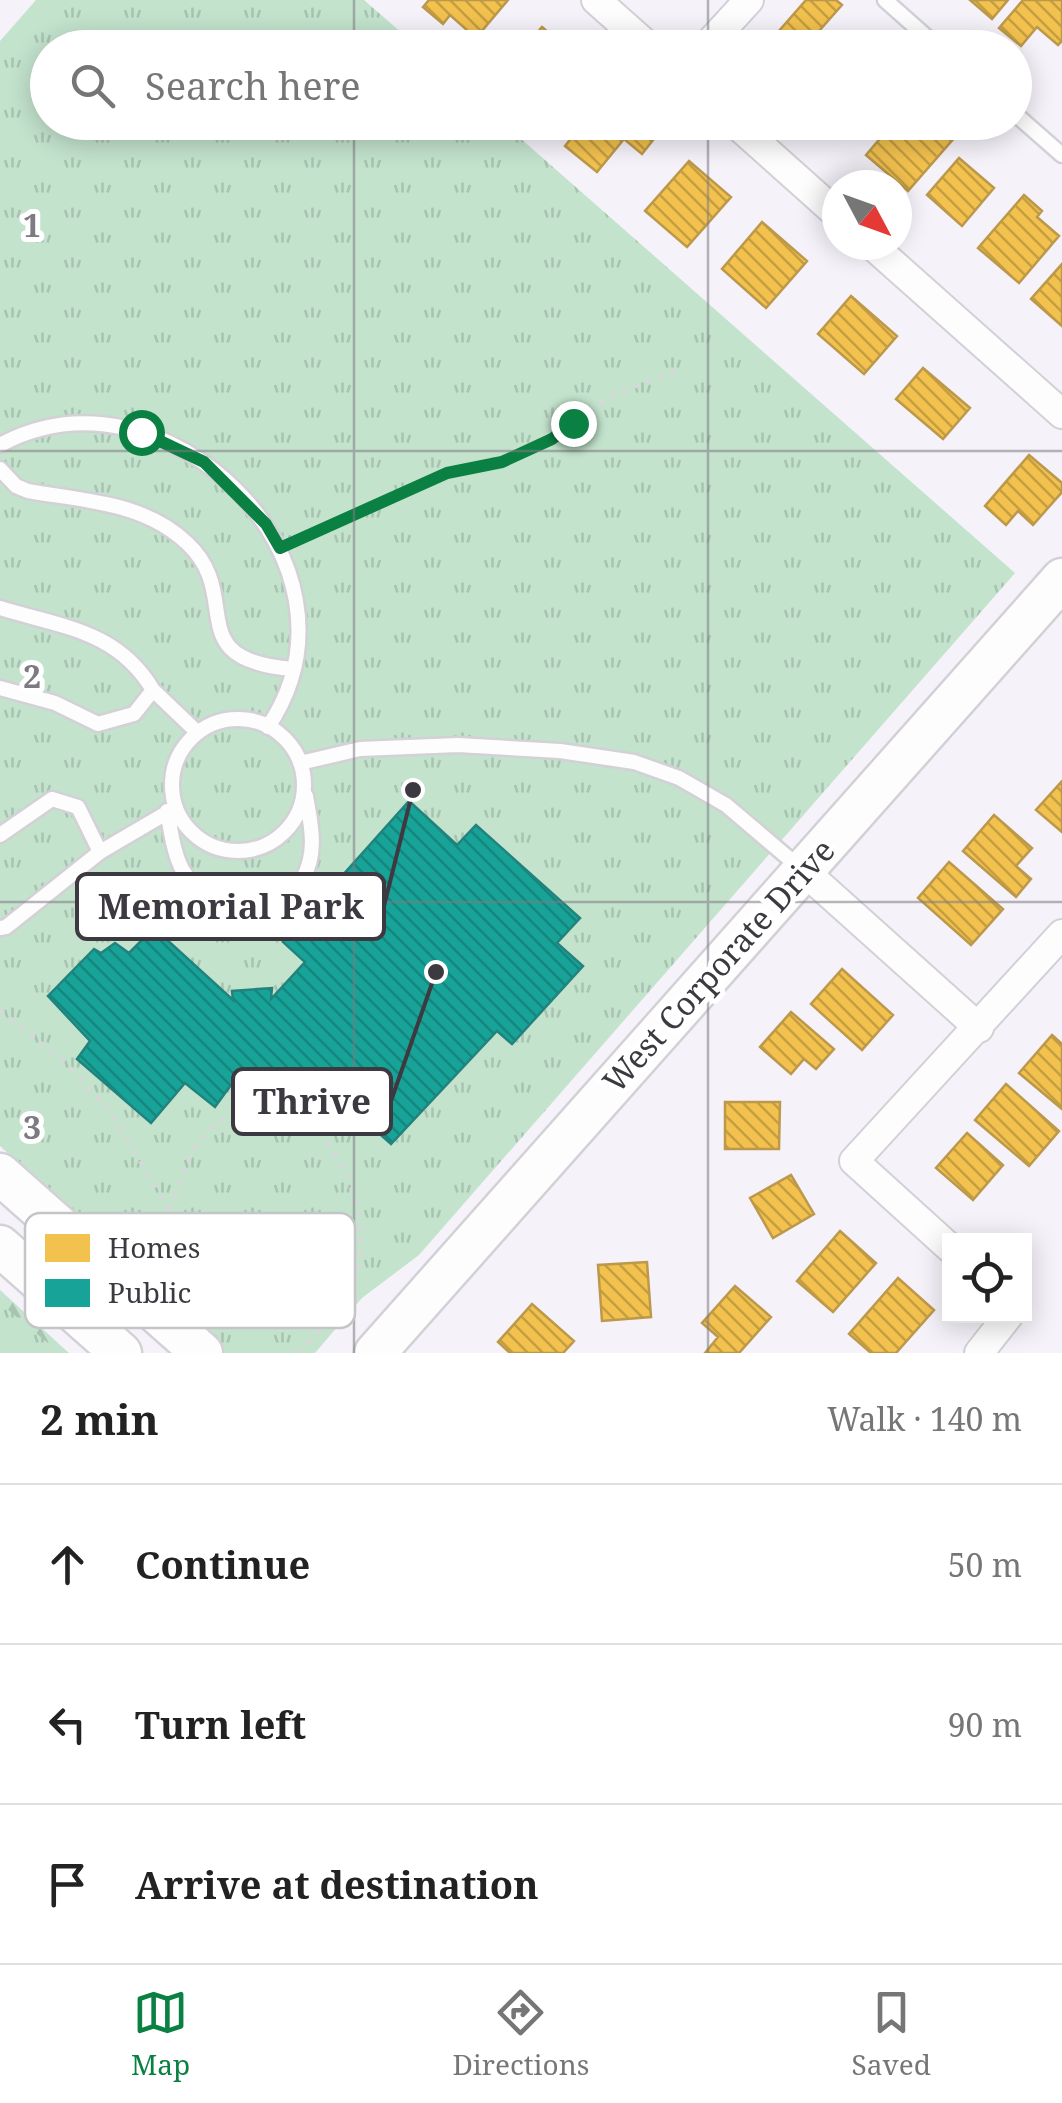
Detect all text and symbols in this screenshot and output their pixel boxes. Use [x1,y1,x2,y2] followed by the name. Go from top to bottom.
[30,30,1032,140] search box
[65,58,120,113] icon: search
[145,59,361,111] text: Search here
[822,170,912,260] north arrow
[23,203,41,246] text: 1
[551,401,597,447] route end
[119,410,165,456] route start
[23,654,41,697] text: 2
[592,829,843,1101] street label: West Corporate Drive
[77,874,384,939] callout: Memorial Park
[98,882,365,929] text: Memorial Park
[233,1069,391,1134] callout: Thrive
[253,1077,371,1124] text: Thrive
[23,1105,41,1148] text: 3
[25,1213,355,1328] legend
[108,1228,200,1266] text: Homes
[942,1233,1032,1323] map controls
[942,1233,1032,1323] button: locate
[108,1273,191,1311] text: Public
[40,1390,159,1447] text: 2 min
[827,1397,1022,1440] text: Walk · 140 m
[40,1537,95,1592] icon: ahead
[135,1538,310,1590] text: Continue
[948,1543,1022,1586] text: 50 m
[40,1697,95,1752] icon: left
[135,1698,306,1750] text: Turn left
[948,1703,1022,1746] text: 90 m
[40,1857,95,1912] icon: arrive
[135,1858,539,1910] text: Arrive at destination
[131,1985,190,2083] tab: Map
[452,1985,589,2083] tab: Directions
[852,1985,931,2083] tab: Saved

